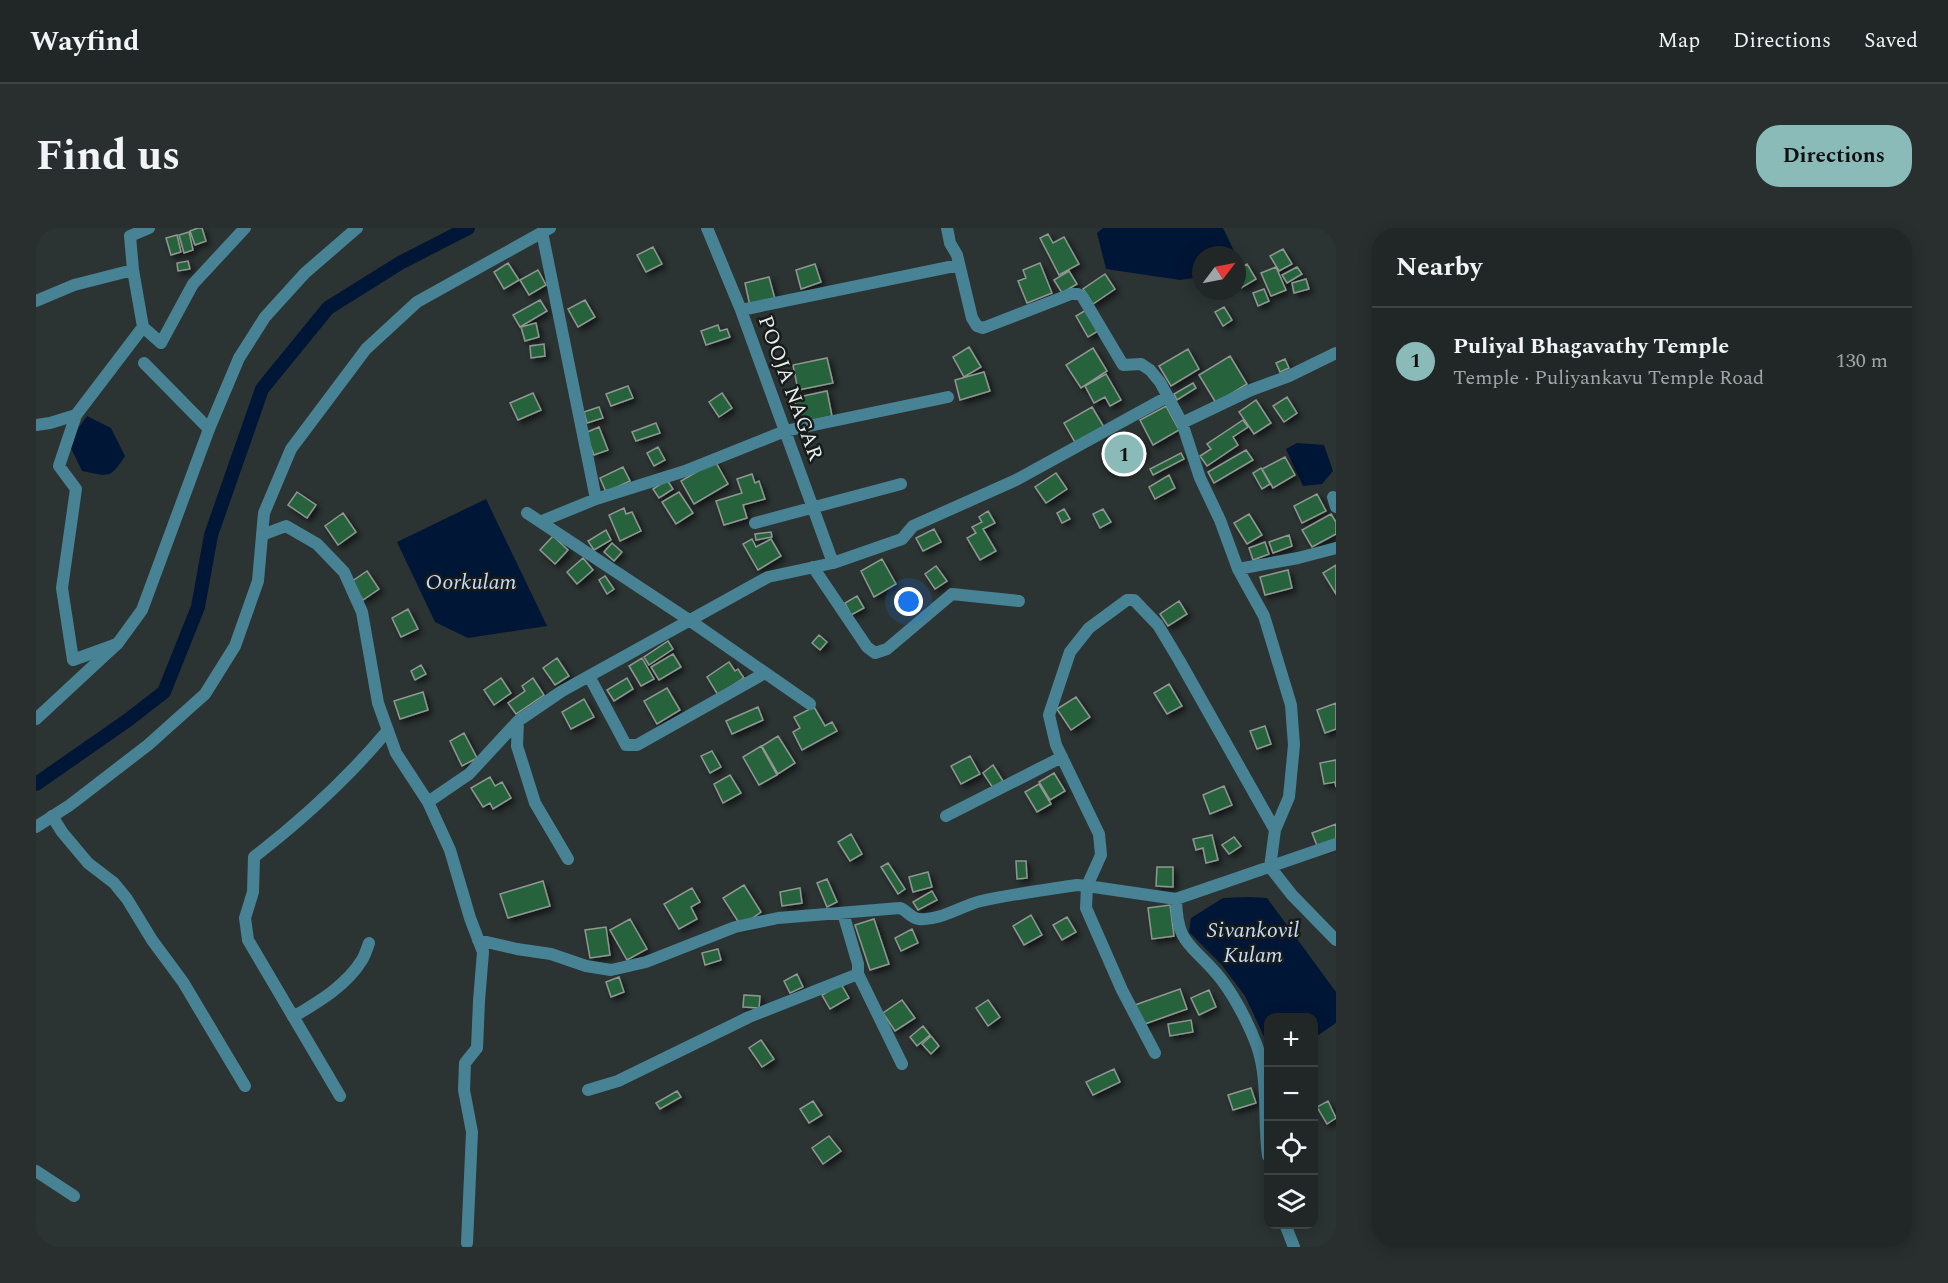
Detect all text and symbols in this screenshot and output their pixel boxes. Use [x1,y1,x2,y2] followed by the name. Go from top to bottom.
[30,20,139,63] text: Wayfind
[1658,25,1700,57] text: Map
[1733,25,1831,57] text: Directions
[1864,25,1918,57] text: Saved
[36,125,180,188] text: Find us
[1756,125,1912,187] button: Directions
[1192,246,1246,300] north arrow
[1396,247,1482,287] text: Nearby
[749,311,831,465] street label: POOJA NAGAR
[1453,330,1729,363] text: Puliyal Bhagavathy Temple
[1410,346,1421,376] text: 1
[1836,346,1888,376] text: 130 m
[1453,363,1764,393] text: Temple · Puliyankavu Temple Road
[1104,432,1144,476] pin: 1
[425,566,517,599] water label: Oorkulam
[894,587,923,616] your location
[1207,914,1299,972] water label: Sivankovil Kulam
[1264,1013,1318,1229] map controls
[1264,1013,1318,1067] button: +
[1264,1067,1318,1121] button: −
[1264,1121,1318,1175] button: locate
[1264,1175,1318,1229] button: layers

